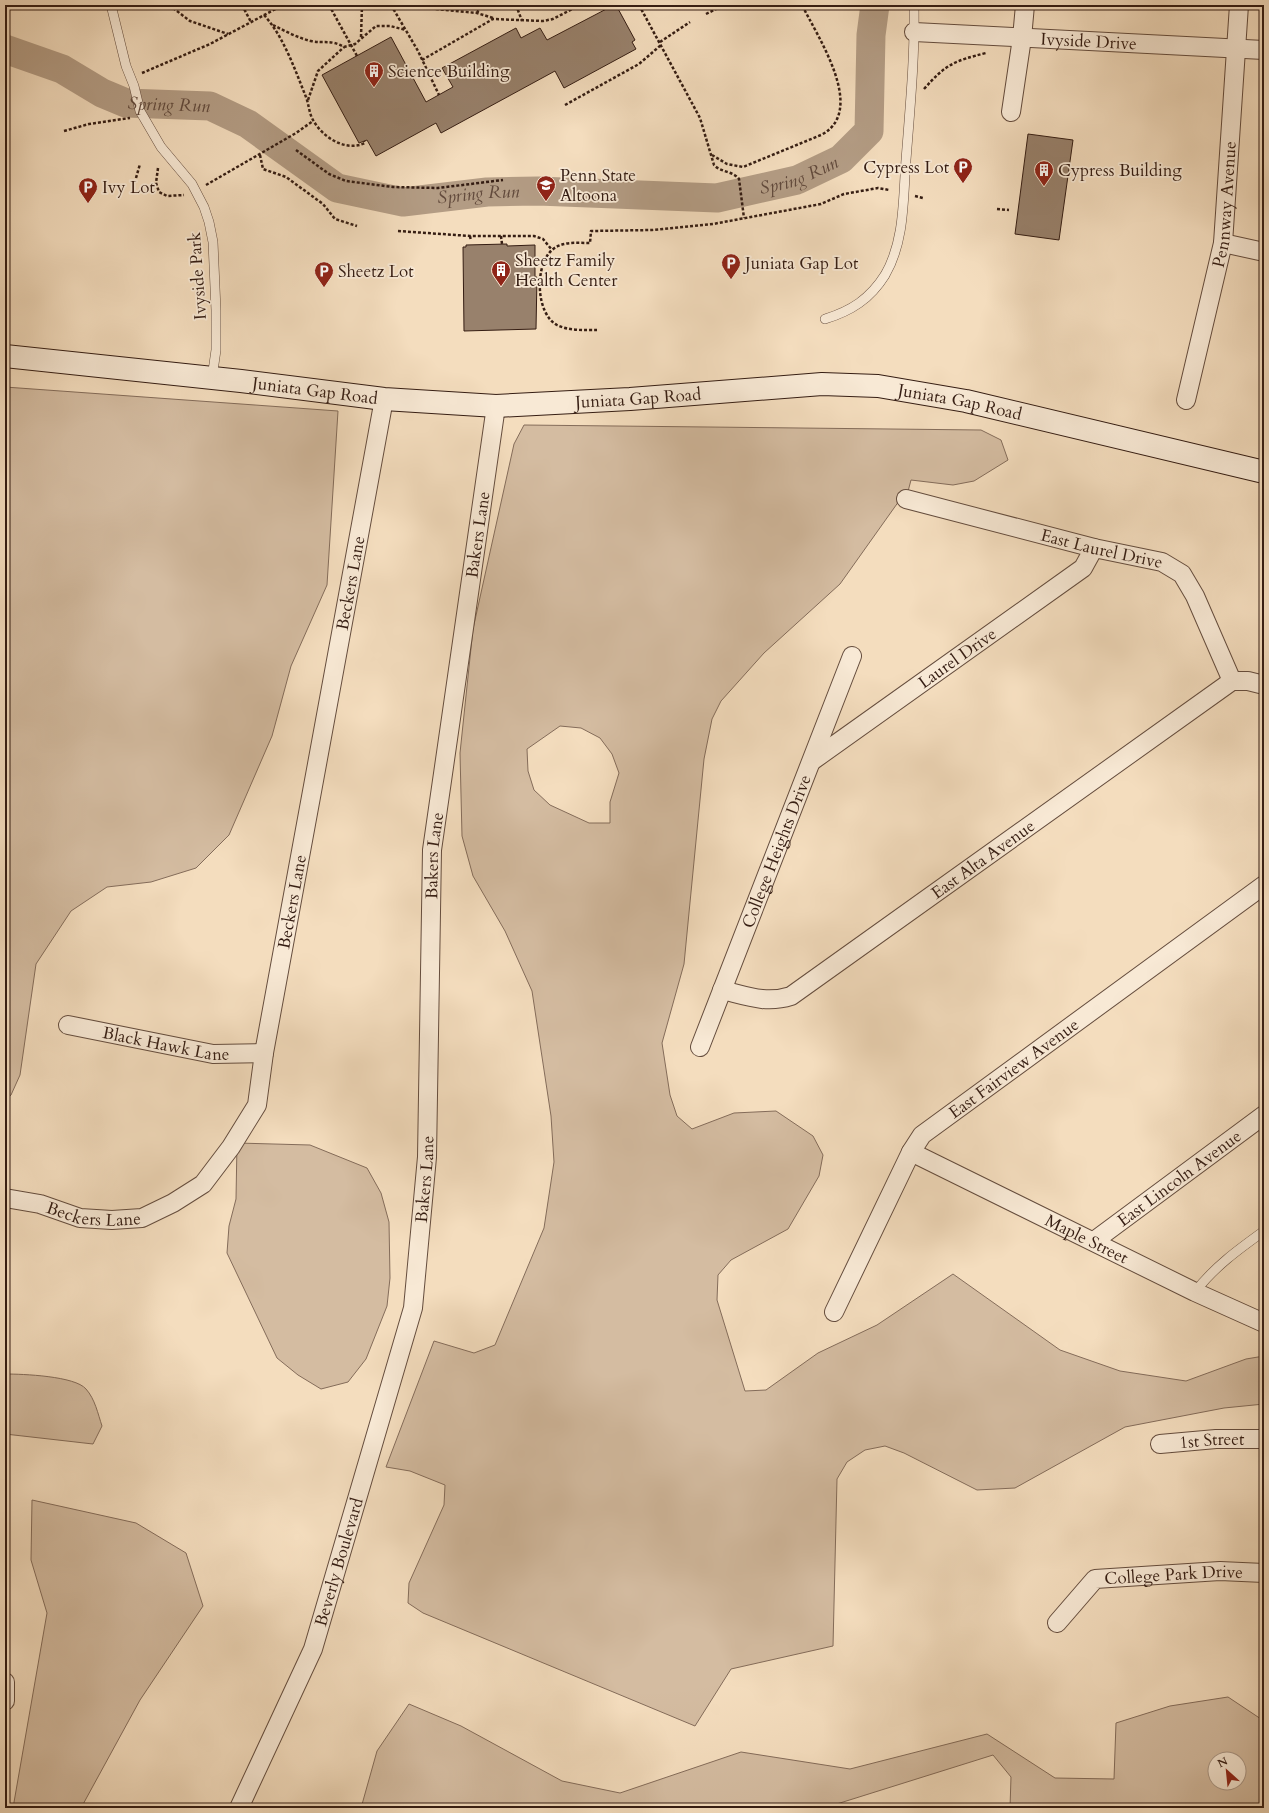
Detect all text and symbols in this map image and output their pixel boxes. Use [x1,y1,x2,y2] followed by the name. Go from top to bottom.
[1040,28,1137,55] street label: Ivyside Drive
[363,60,385,88] building icon: Science Building
[388,60,510,83] place label: Science Building
[127,91,211,119] water label: Spring Run
[1207,140,1242,270] street label: Pennway Avenue
[757,150,843,201] water label: Spring Run
[863,156,950,179] place label: Cypress Lot
[952,156,974,184] parking icon: Cypress Lot
[1033,159,1055,187] building icon: Cypress Building
[1058,159,1182,182] place label: Cypress Building
[560,164,636,207] place label: Penn State Altoona
[535,174,557,202] school or university icon: Penn State Altoona
[77,176,99,204] parking icon: Ivy Lot
[102,176,155,199] place label: Ivy Lot
[436,179,520,211] water label: Spring Run
[183,230,212,321] street label: Ivyside Park
[515,249,618,292] place label: Sheetz Family Health Center
[720,252,742,280] parking icon: Juniata Gap Lot
[742,252,859,275] place label: Juniata Gap Lot
[490,259,512,287] building icon: Sheetz Family Health Center
[313,260,335,288] parking icon: Sheetz Lot
[338,260,414,283] place label: Sheetz Lot
[248,371,379,410] street label: Juniata Gap Road
[893,378,1024,426] street label: Juniata Gap Road
[572,382,702,414] street label: Juniata Gap Road
[460,490,496,580] street label: Bakers Lane
[1038,524,1165,574] street label: East Laurel Drive
[331,534,371,632] street label: Beckers Lane
[914,622,1001,694] street label: Laurel Drive
[736,771,817,931] street label: College Heights Drive
[420,811,449,899] street label: Bakers Lane
[927,815,1040,904] street label: East Alta Avenue
[272,853,312,951] street label: Beckers Lane
[944,1013,1083,1124] street label: East Fairview Avenue
[101,1021,230,1066] street label: Black Hawk Lane
[1113,1125,1246,1232] street label: East Lincoln Avenue
[410,1136,439,1224] street label: Bakers Lane
[43,1196,142,1232] street label: Beckers Lane
[1041,1209,1133,1270] street label: Maple Street
[1178,1428,1245,1454] street label: 1st Street
[309,1495,369,1629] street label: Beverly Boulevard
[1104,1560,1244,1590] street label: College Park Drive
[1207,1751,1247,1791] north arrow
[1215,1753,1231,1771] text: N

